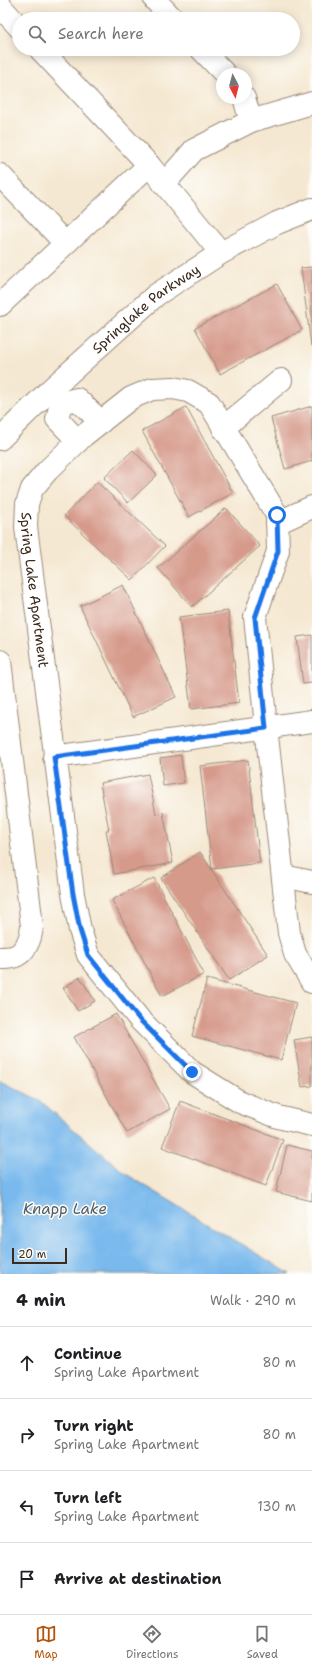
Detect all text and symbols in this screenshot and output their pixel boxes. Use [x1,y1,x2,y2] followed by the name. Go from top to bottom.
[12,12,300,56] search box
[26,23,48,45] icon: search
[58,24,144,44] text: Search here
[216,68,252,104] north arrow
[88,260,203,357] street label: Springlake Parkway
[268,506,286,524] route start
[17,512,53,669] street label: Spring Lake Apartment
[183,1063,201,1081] route end
[23,1199,107,1219] water label: Knapp Lake
[12,1246,67,1265] scale bar
[18,1247,46,1262] text: 20 m
[16,1289,66,1311] text: 4 min
[210,1292,296,1309] text: Walk · 290 m
[54,1344,122,1364] text: Continue
[16,1352,38,1374] icon: ahead
[262,1354,296,1371] text: 80 m
[54,1364,199,1381] text: Spring Lake Apartment
[54,1416,134,1436] text: Turn right
[16,1424,38,1446] icon: right
[262,1426,296,1443] text: 80 m
[54,1436,199,1453] text: Spring Lake Apartment
[54,1488,122,1508] text: Turn left
[16,1496,38,1518] icon: left
[258,1498,296,1515] text: 130 m
[54,1508,199,1525] text: Spring Lake Apartment
[16,1568,38,1590] icon: arrive
[54,1569,222,1589] text: Arrive at destination
[34,1623,58,1662] tab: Map
[126,1623,178,1662] tab: Directions
[247,1623,278,1662] tab: Saved

